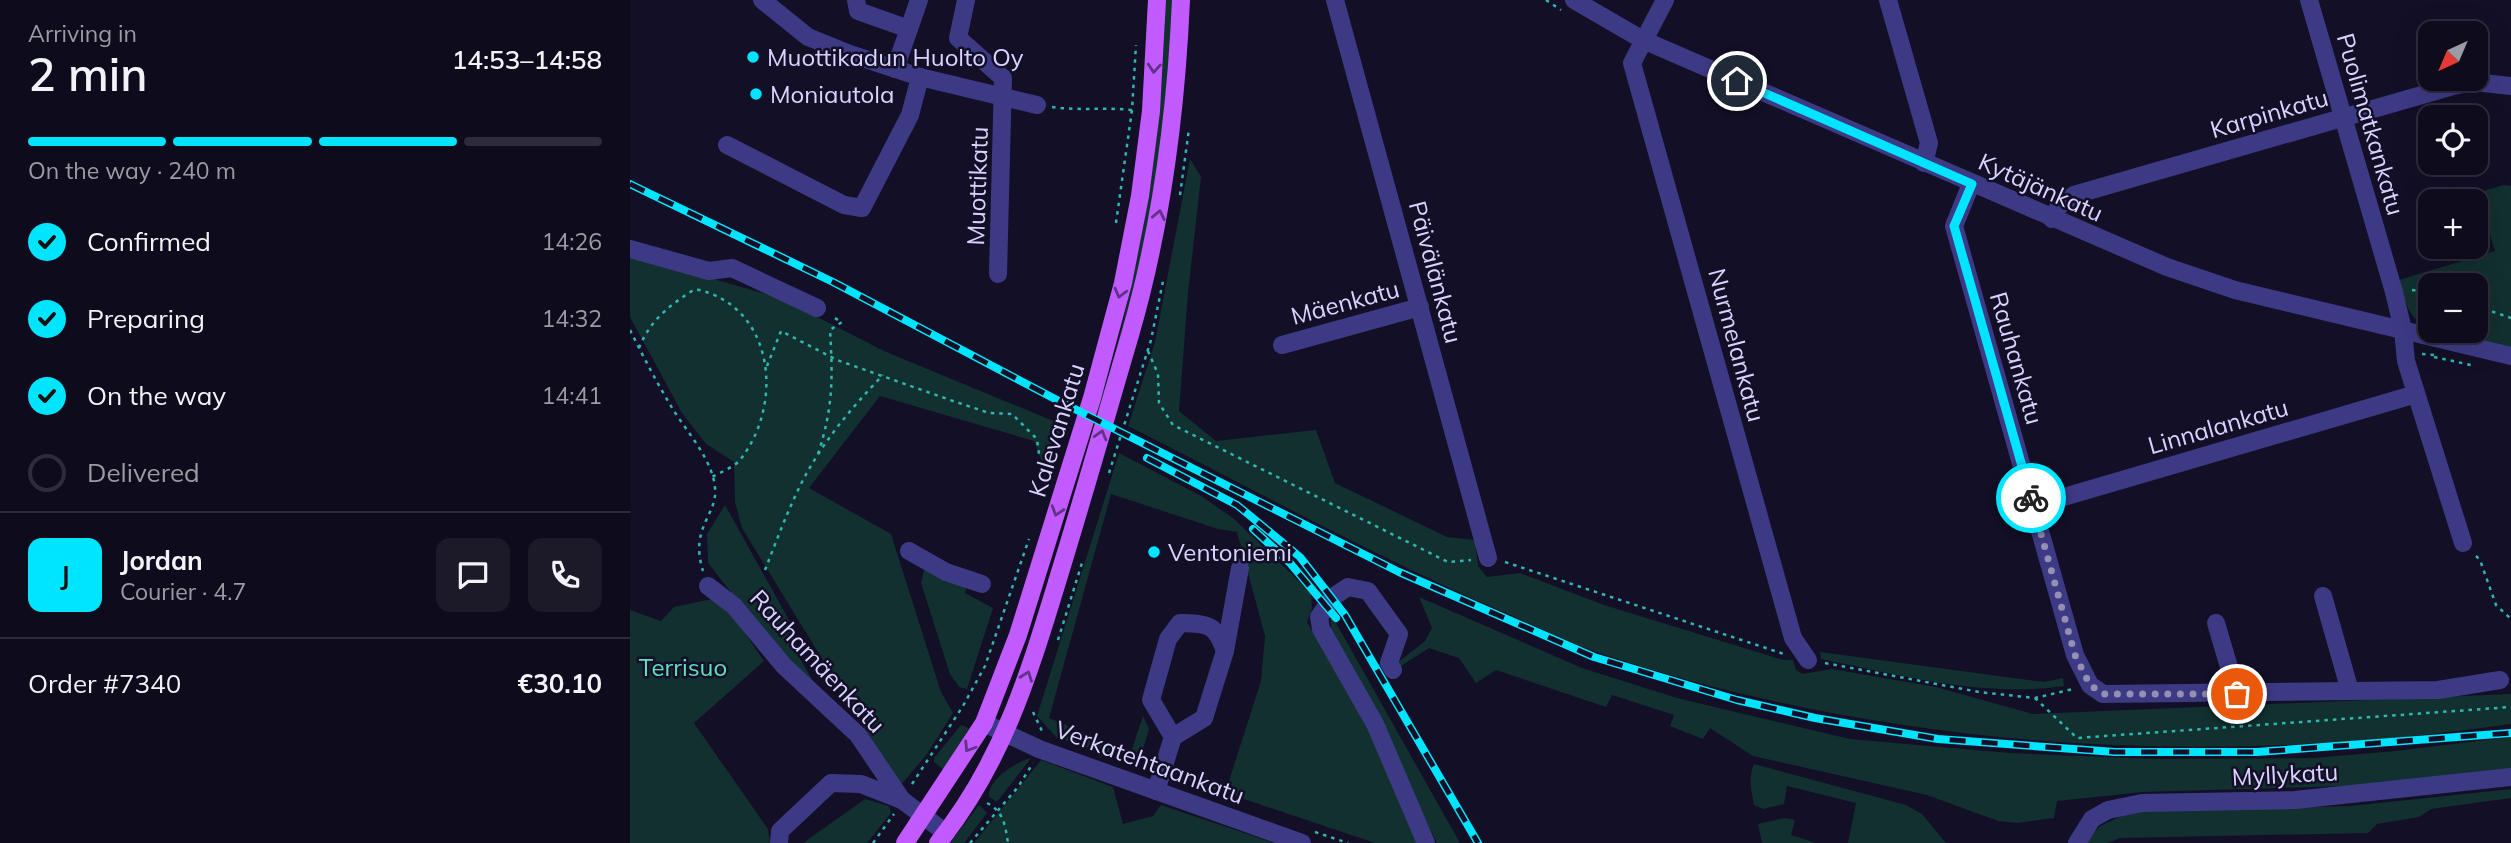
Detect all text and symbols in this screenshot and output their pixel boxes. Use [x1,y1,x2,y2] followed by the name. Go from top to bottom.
[28,19,137,48] text: Arriving in
[2418,21,2488,91] north arrow
[2418,21,2488,343] map controls
[2331,30,2411,218] street label: Puolimatkankatu
[767,42,1024,72] place label: Muottikadun Huolto Oy
[452,43,602,76] text: 14:53–14:58
[28,45,147,103] text: 2 min
[745,49,761,65] marker: Muottikadun Huolto Oy
[1707,51,1767,111] pin
[1718,62,1756,100] icon: home
[1146,63,1161,74] one-way arrow
[770,79,894,109] place label: Moniautola
[2207,82,2331,144] street label: Karpinkatu
[748,86,764,102] marker: Moniautola
[2418,105,2488,175] button: locate
[960,126,994,246] street label: Muottikatu
[1974,146,2108,228] street label: Kytäjänkatu
[28,156,236,185] text: On the way · 240 m
[2418,189,2488,259] button: +
[1403,198,1469,346] street label: Päivälänkatu
[1151,209,1166,221] one-way arrow
[28,223,66,261] icon: check
[87,225,211,258] text: Confirmed
[542,227,602,256] text: 14:26
[1702,265,1772,425] street label: Nurmelankatu
[1288,273,1402,331] street label: Mäenkatu
[2418,273,2488,343] button: −
[1114,287,1128,299] one-way arrow
[1984,288,2050,428] street label: Rauhankatu
[28,300,66,338] icon: check
[87,302,205,335] text: Preparing
[542,304,602,333] text: 14:32
[1021,360,1091,500] street label: Kalevankatu
[28,377,66,415] icon: check
[87,379,226,412] text: On the way
[542,381,602,410] text: 14:41
[2144,392,2292,460] street label: Linnalankatu
[1092,429,1107,441] one-way arrow
[87,456,200,489] text: Delivered
[1996,463,2066,533] courier
[2012,479,2050,517] icon: bike
[1051,505,1065,517] one-way arrow
[1168,537,1292,567] place label: Ventoniemi
[436,538,510,612] button: chat
[528,538,602,612] button: phone
[120,544,203,577] text: Jordan
[1146,544,1162,560] marker: Ventoniemi
[60,559,70,592] text: J
[120,577,246,606] text: Courier · 4.7
[744,583,892,739] street label: Rauhamäenkatu
[639,652,727,682] park label: Terrisuo
[2207,664,2267,724] pin
[28,667,181,700] text: Order #7340
[518,667,602,700] text: €30.10
[1019,670,1033,682] one-way arrow
[2218,675,2256,713] icon: bag
[1051,714,1249,810] street label: Verkatehtaankatu
[964,739,977,752] one-way arrow
[2231,756,2339,792] street label: Myllykatu

